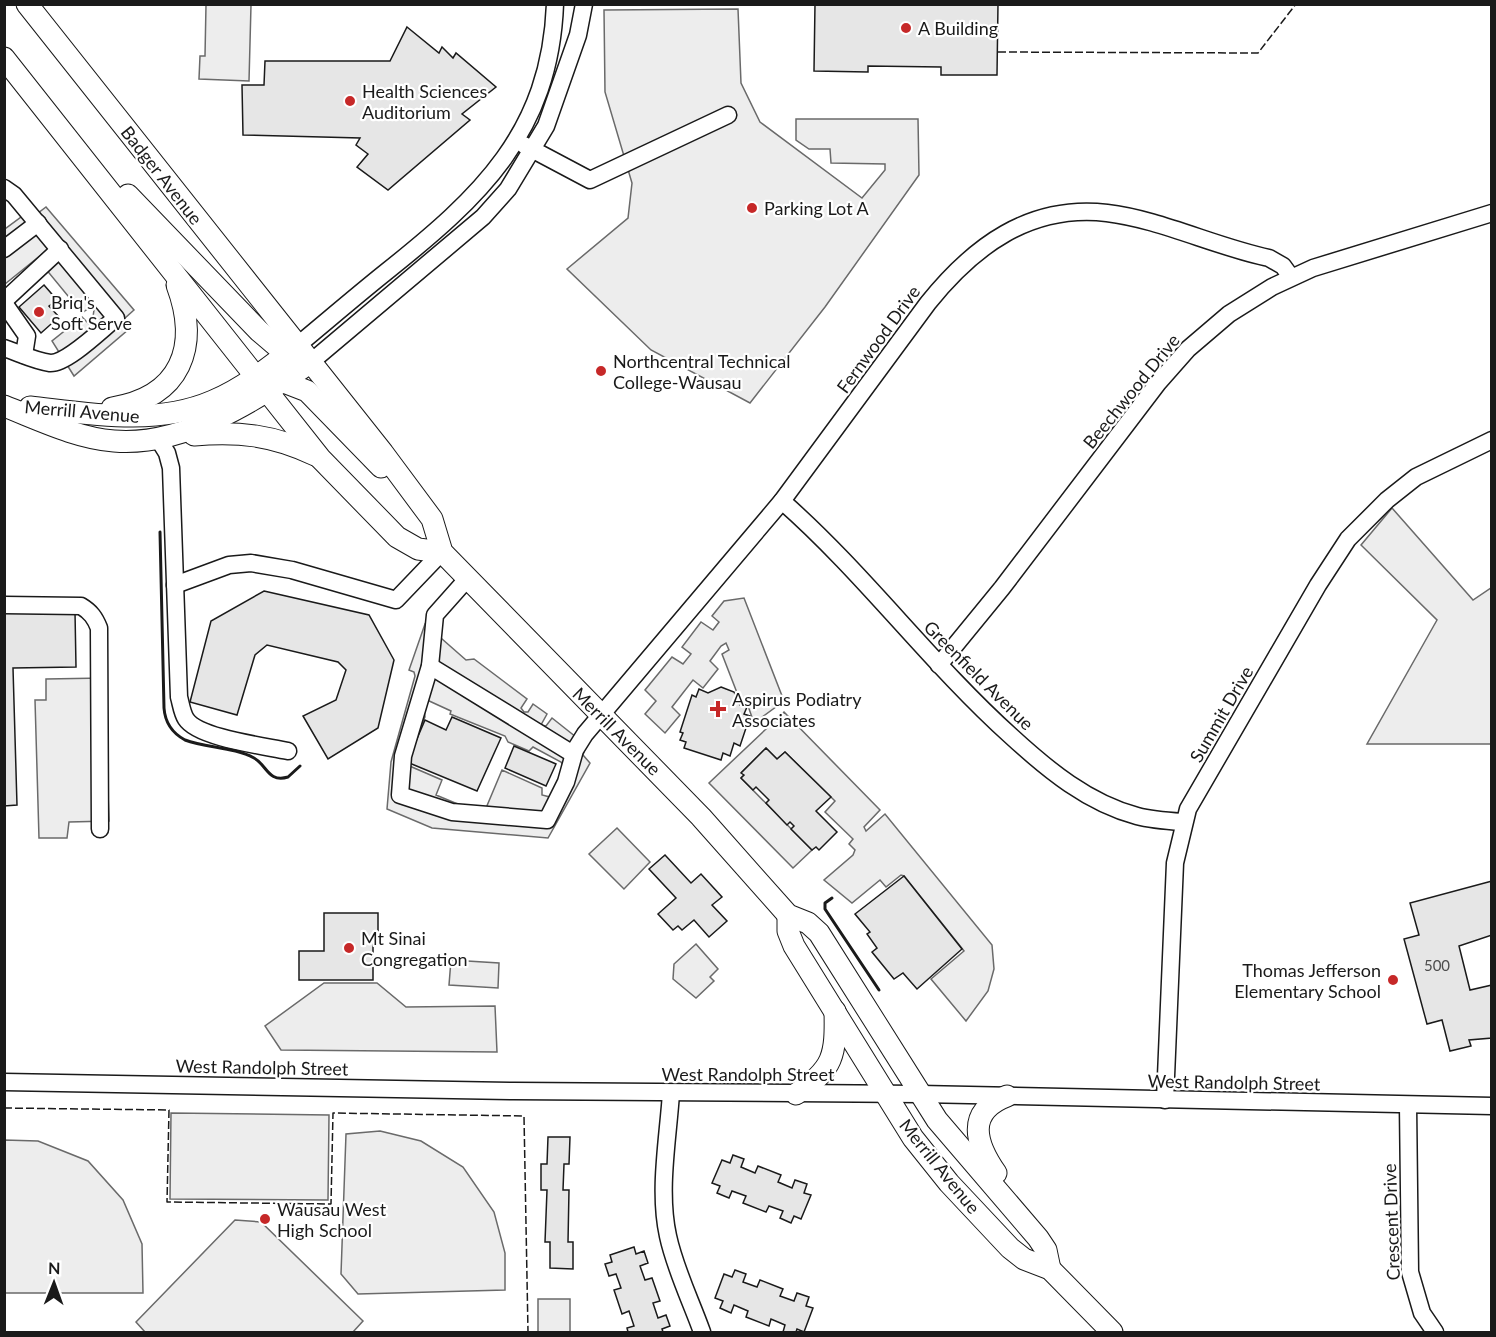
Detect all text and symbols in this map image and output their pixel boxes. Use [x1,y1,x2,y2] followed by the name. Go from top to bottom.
[918,17,998,39] place label: A Building
[899,21,913,35] marker: A Building
[362,80,487,123] place label: Health Sciences Auditorium
[343,94,357,108] marker: Health Sciences Auditorium
[117,121,207,229] street label: Badger Avenue
[764,197,870,219] place label: Parking Lot A
[745,201,759,215] marker: Parking Lot A
[832,281,924,397] street label: Fernwood Drive
[51,291,132,334] place label: Briq's Soft Serve
[32,305,46,319] marker: Briq's Soft Serve
[1078,329,1184,453] street label: Beechwood Drive
[613,350,790,393] place label: Northcentral Technical College-Wausau
[594,364,608,378] marker: Northcentral Technical College-Wausau
[24,395,140,427] street label: Merrill Avenue
[920,616,1038,734] street label: Greenfield Avenue
[1185,662,1257,766] street label: Summit Drive
[568,682,666,780] street label: Merrill Avenue
[732,688,862,731] place label: Aspirus Podiatry Associates
[709,700,727,718] marker: Aspirus Podiatry Associates
[361,927,468,970] place label: Mt Sinai Congregation
[342,941,356,955] marker: Mt Sinai Congregation
[1424,956,1450,974] house number: 500
[1234,959,1381,1002] place label: Thomas Jefferson Elementary School
[1386,973,1400,987] marker: Thomas Jefferson Elementary School
[175,1054,349,1080] street label: West Randolph Street
[662,1063,835,1085] street label: West Randolph Street
[1147,1069,1321,1095] street label: West Randolph Street
[895,1114,985,1218] street label: Merrill Avenue
[1378,1163,1404,1281] street label: Crescent Drive
[277,1198,387,1241] place label: Wausau West High School
[258,1212,272,1226] marker: Wausau West High School
[24,1253,84,1313] north arrow
[48,1258,61,1277] text: N

